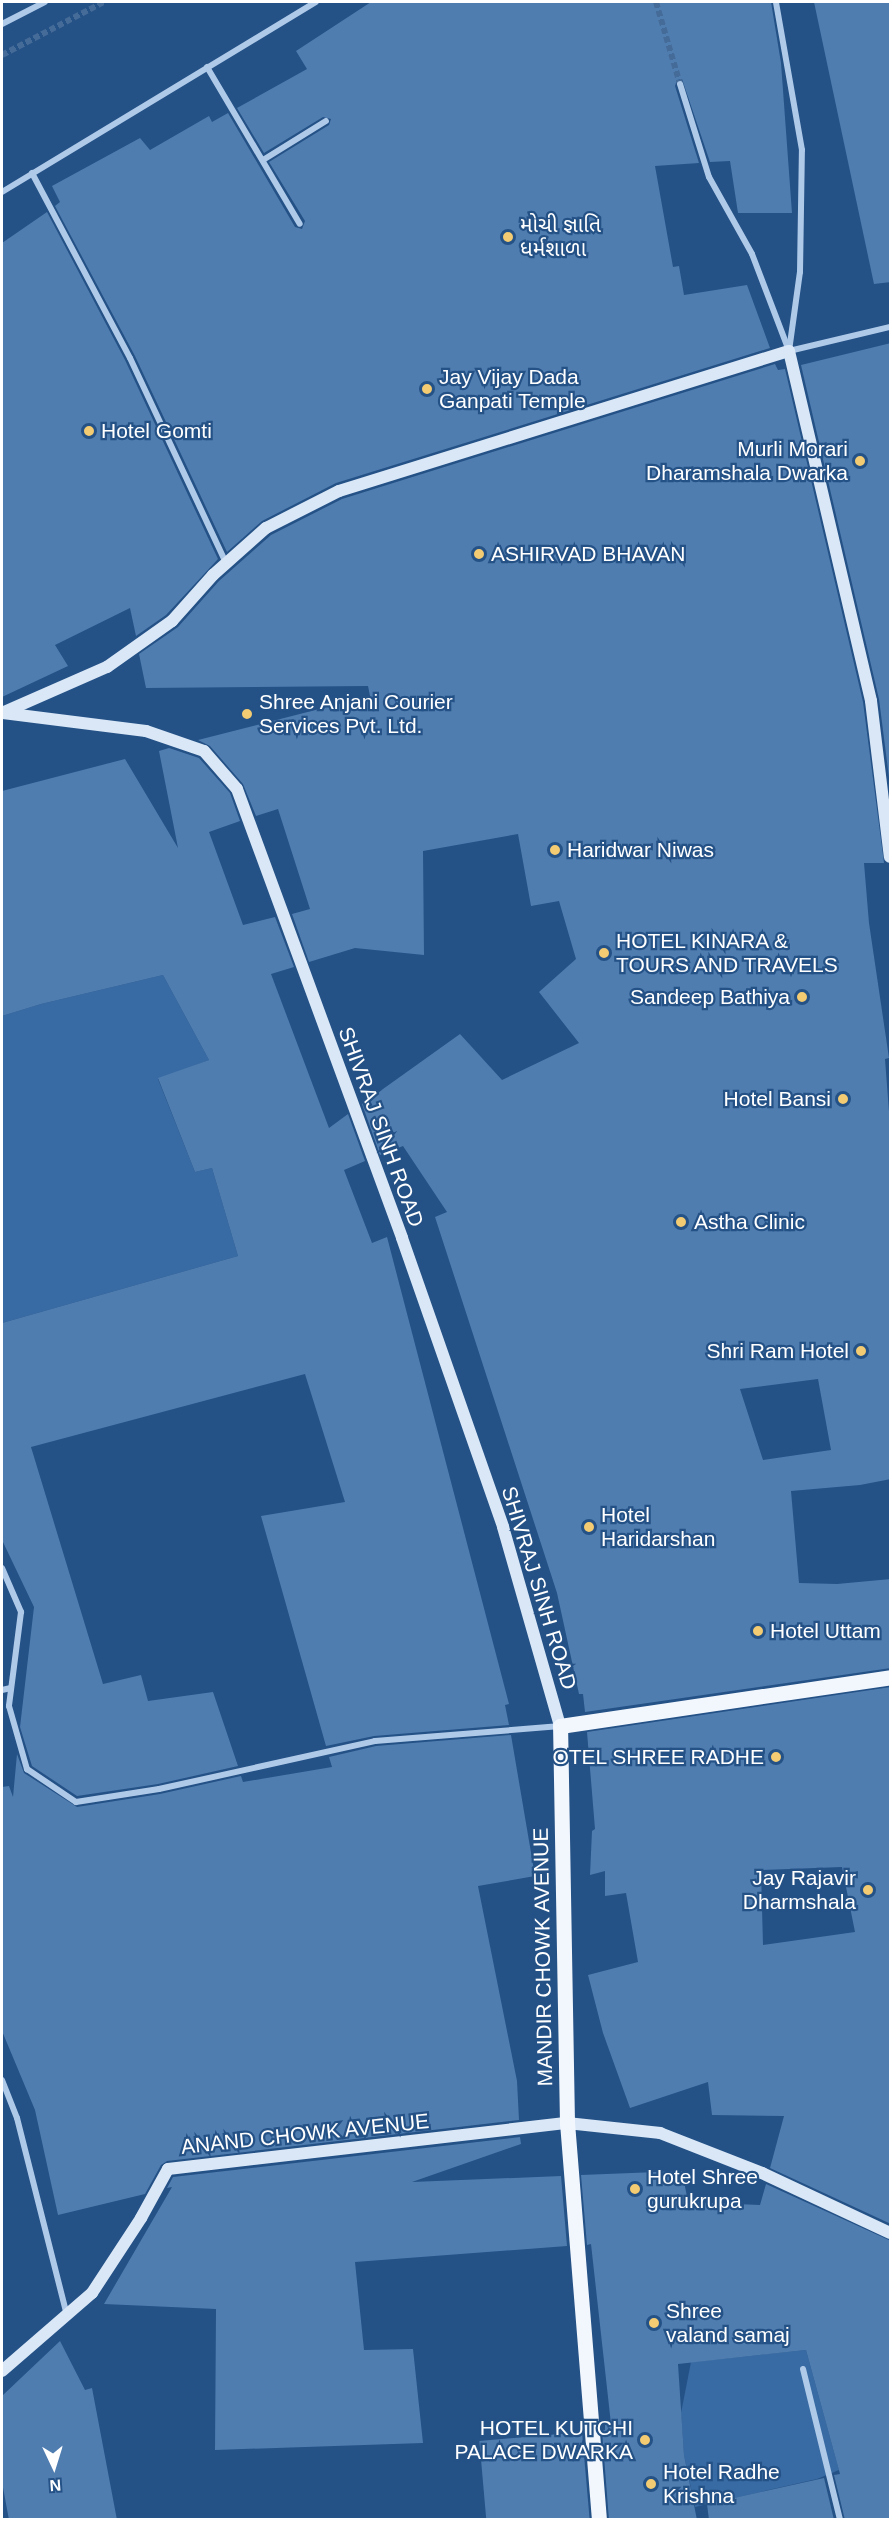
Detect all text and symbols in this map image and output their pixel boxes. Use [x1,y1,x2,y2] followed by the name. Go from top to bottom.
[520,212,601,262] place label: મોચી જ્ઞાતિ ધર્મશાળા
[501,230,515,244] marker: મોચી જ્ઞાતિ ધર્મશાળા
[439,364,586,414] place label: Jay Vijay Dada Ganpati Temple
[420,382,434,396] marker: Jay Vijay Dada Ganpati Temple
[101,418,212,444] place label: Hotel Gomti
[82,424,96,438] marker: Hotel Gomti
[646,436,848,486] place label: Murli Morari Dharamshala Dwarka
[853,454,867,468] marker: Murli Morari Dharamshala Dwarka
[491,541,685,567] place label: ASHIRVAD BHAVAN
[472,547,486,561] marker: ASHIRVAD BHAVAN
[259,689,454,739] place label: Shree Anjani Courier Services Pvt. Ltd.
[240,707,254,721] marker: Shree Anjani Courier Services Pvt. Ltd.
[567,837,714,863] place label: Haridwar Niwas
[548,843,562,857] marker: Haridwar Niwas
[616,928,839,978] place label: HOTEL KINARA & TOURS AND TRAVELS
[597,946,611,960] marker: HOTEL KINARA & TOURS AND TRAVELS
[630,984,790,1010] place label: Sandeep Bathiya
[795,990,809,1004] marker: Sandeep Bathiya
[333,1023,429,1231] street label: SHIVRAJ SINH ROAD
[724,1086,831,1112] place label: Hotel Bansi
[836,1092,850,1106] marker: Hotel Bansi
[694,1209,805,1235] place label: Astha Clinic
[672,1213,690,1231] marker: Astha Clinic
[707,1338,849,1364] place label: Shri Ram Hotel
[854,1344,868,1358] marker: Shri Ram Hotel
[496,1483,582,1693] street label: SHIVRAJ SINH ROAD
[601,1502,715,1552] place label: Hotel Haridarshan
[582,1520,596,1534] marker: Hotel Haridarshan
[770,1618,881,1644] place label: Hotel Uttam
[751,1624,765,1638] marker: Hotel Uttam
[552,1744,764,1770] place label: OTEL SHREE RADHE
[769,1750,783,1764] marker: OTEL SHREE RADHE
[528,1827,558,2087] street label: MANDIR CHOWK AVENUE
[743,1865,856,1915] place label: Jay Rajavir Dharmshala
[861,1883,875,1897] marker: Jay Rajavir Dharmshala
[179,2108,431,2160] street label: ANAND CHOWK AVENUE
[647,2164,758,2214] place label: Hotel Shree gurukrupa
[628,2182,642,2196] marker: Hotel Shree gurukrupa
[666,2298,790,2348] place label: Shree valand samaj
[647,2316,661,2330] marker: Shree valand samaj
[454,2415,633,2465] place label: HOTEL KUTCHI PALACE DWARKA
[638,2433,652,2447] marker: HOTEL KUTCHI PALACE DWARKA
[24,2437,84,2497] north arrow
[663,2459,780,2509] place label: Hotel Radhe Krishna
[49,2477,62,2494] text: N
[644,2477,658,2491] marker: Hotel Radhe Krishna

